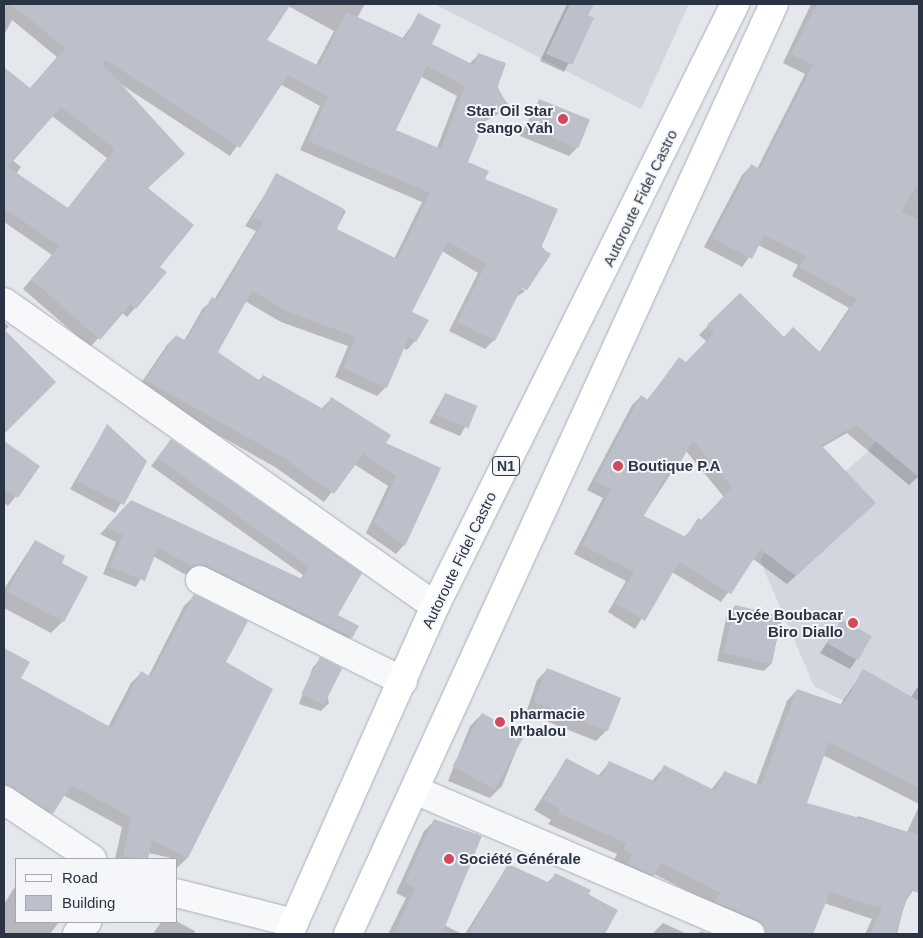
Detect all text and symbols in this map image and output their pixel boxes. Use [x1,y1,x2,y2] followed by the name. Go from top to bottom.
[466,101,553,136] place label: Star Oil Star Sango Yah
[557,113,569,125] marker: Star Oil Star Sango Yah
[599,127,681,269] street label: Autoroute Fidel Castro
[491,454,521,478] road number: N1
[628,457,720,475] place label: Boutique P.A
[612,460,624,472] marker: Boutique P.A
[418,489,500,631] street label: Autoroute Fidel Castro
[728,605,843,640] place label: Lycée Boubacar Biro Diallo
[847,617,859,629] marker: Lycée Boubacar Biro Diallo
[510,704,585,739] place label: pharmacie M'balou
[494,716,506,728] marker: pharmacie M'balou
[459,850,581,868] place label: Société Générale
[443,853,455,865] marker: Société Générale
[15,858,178,923] legend
[62,869,98,886] text: Road
[62,894,115,911] text: Building

